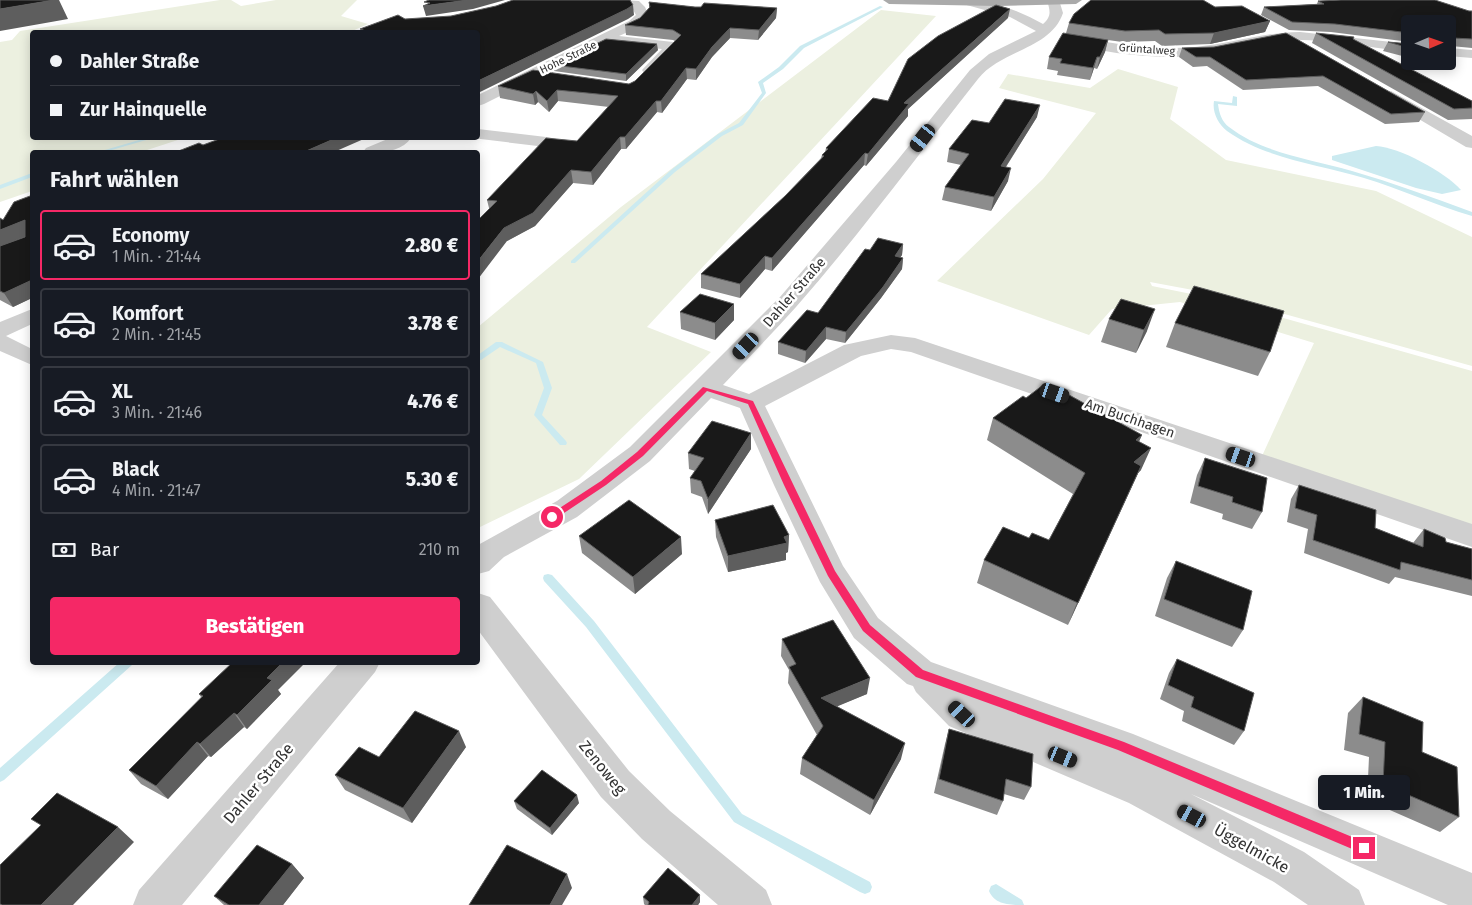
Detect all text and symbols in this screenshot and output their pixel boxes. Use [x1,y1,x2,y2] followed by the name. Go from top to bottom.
[1401,15,1456,70] north arrow
[1401,15,1456,70] map controls
[538,38,599,77] street label: Hohe Straße
[1118,41,1176,58] street label: Grüntalweg
[80,50,199,73] text: Dahler Straße
[80,98,207,121] text: Zur Hainquelle
[907,122,938,154] car
[50,166,179,193] text: Fahrt wählen
[52,223,97,268] icon: car
[112,224,189,247] text: Economy
[405,234,458,257] text: 2.80 €
[112,247,201,266] text: 1 Min. · 21:44
[760,254,829,331] street label: Dahler Straße
[52,301,97,346] icon: car
[112,302,183,325] text: Komfort
[408,312,458,335] text: 3.78 €
[112,325,201,344] text: 2 Min. · 21:45
[730,330,761,362] car
[52,379,97,424] icon: car
[112,380,133,403] text: XL
[1038,381,1071,405] car
[407,390,458,413] text: 4.76 €
[1083,395,1177,442] street label: Am Buchhagen
[112,403,202,422] text: 3 Min. · 21:46
[1224,445,1257,469] car
[52,457,97,502] icon: car
[112,458,159,481] text: Black
[406,468,458,491] text: 5.30 €
[112,481,201,500] text: 4 Min. · 21:47
[541,506,563,528] route start
[50,536,78,564] icon: cash
[90,538,119,561] text: Bar
[419,540,460,559] text: 210 m
[50,597,460,655] button: Bestätigen
[945,698,978,730] car
[575,736,631,799] street label: Zenoweg
[219,739,297,827] street label: Dahler Straße
[1046,744,1079,770] car
[1318,776,1410,810] callout: 1 Min.
[1343,783,1385,802] text: 1 Min.
[1175,802,1208,830] car
[1211,820,1293,877] street label: Üggelmicke
[1353,837,1375,859] route end

